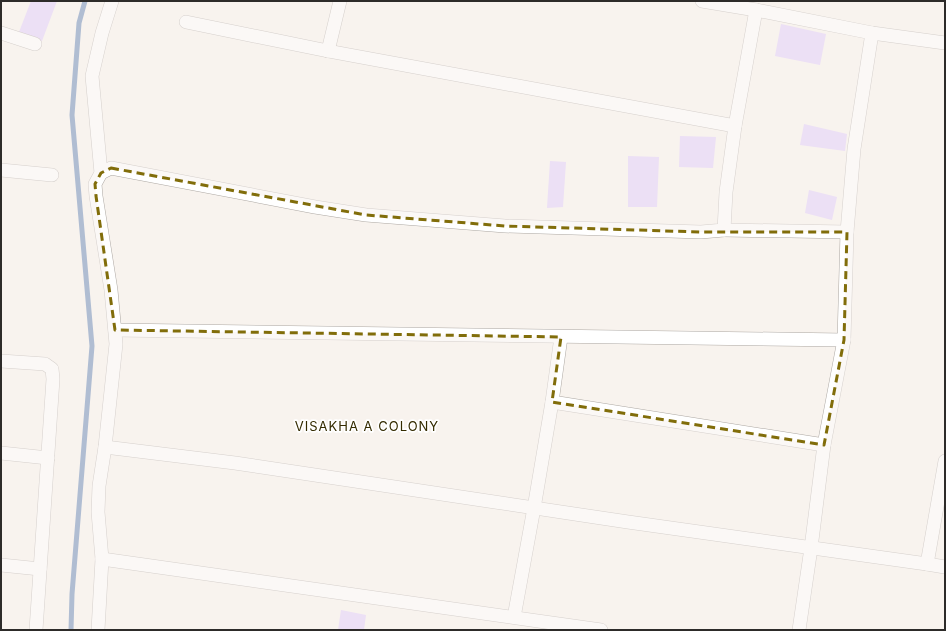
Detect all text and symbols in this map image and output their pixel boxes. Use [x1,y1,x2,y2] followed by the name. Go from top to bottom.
[295,418,439,434] district label: VISAKHA A COLONY

